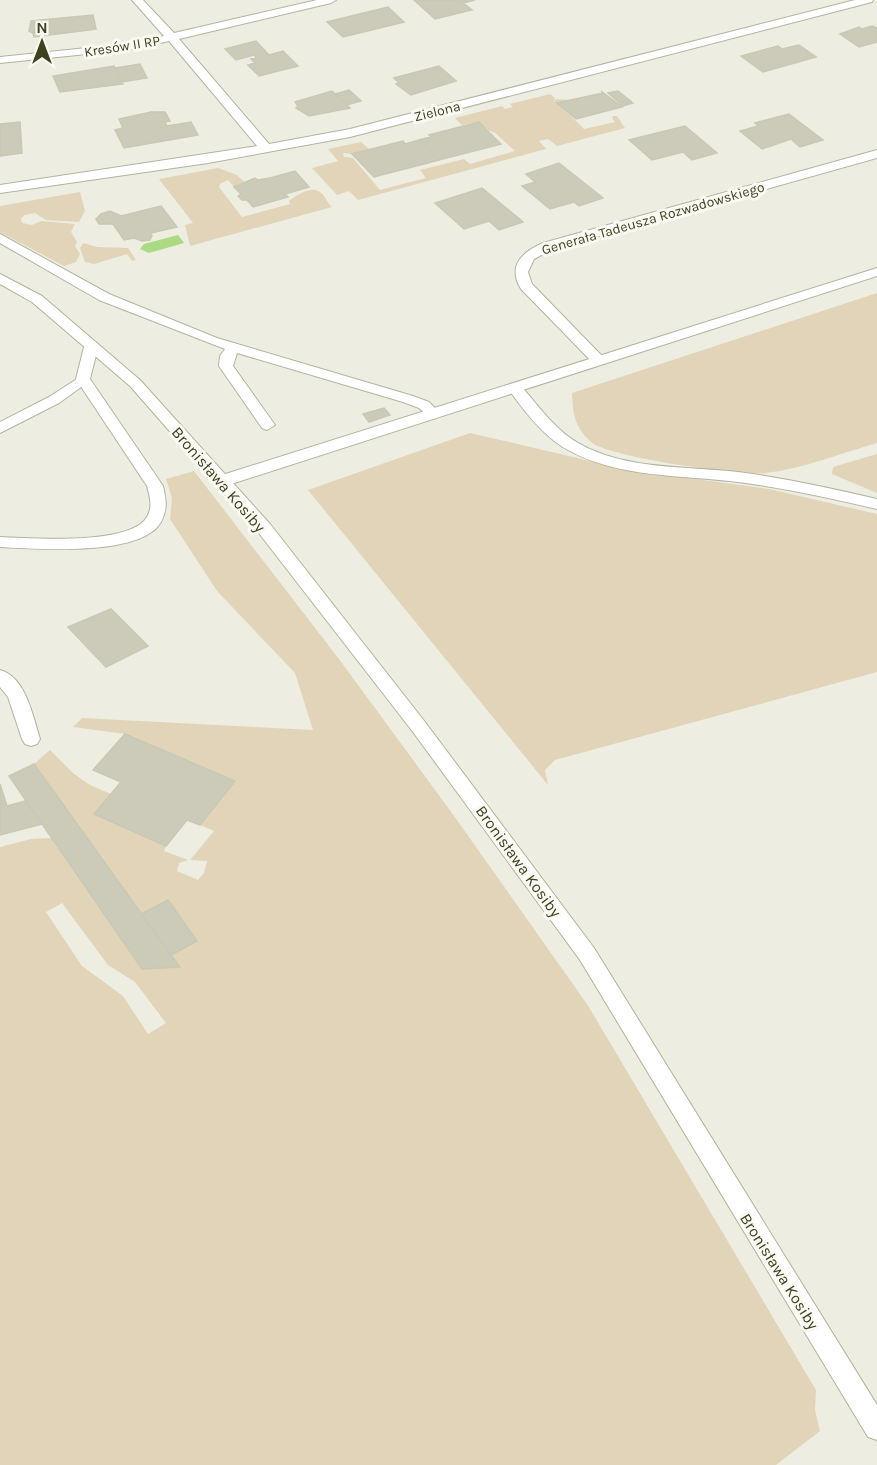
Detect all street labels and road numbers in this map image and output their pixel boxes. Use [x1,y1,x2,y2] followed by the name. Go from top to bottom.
[83,32,162,61] street label: Kresów II RP
[412,98,462,125] street label: Zielona
[540,178,767,258] street label: Generała Tadeusza Rozwadowskiego
[168,423,270,536] street label: Bronisława Kosiby
[472,802,566,921] street label: Bronisława Kosiby
[736,1210,823,1333] street label: Bronisława Kosiby

